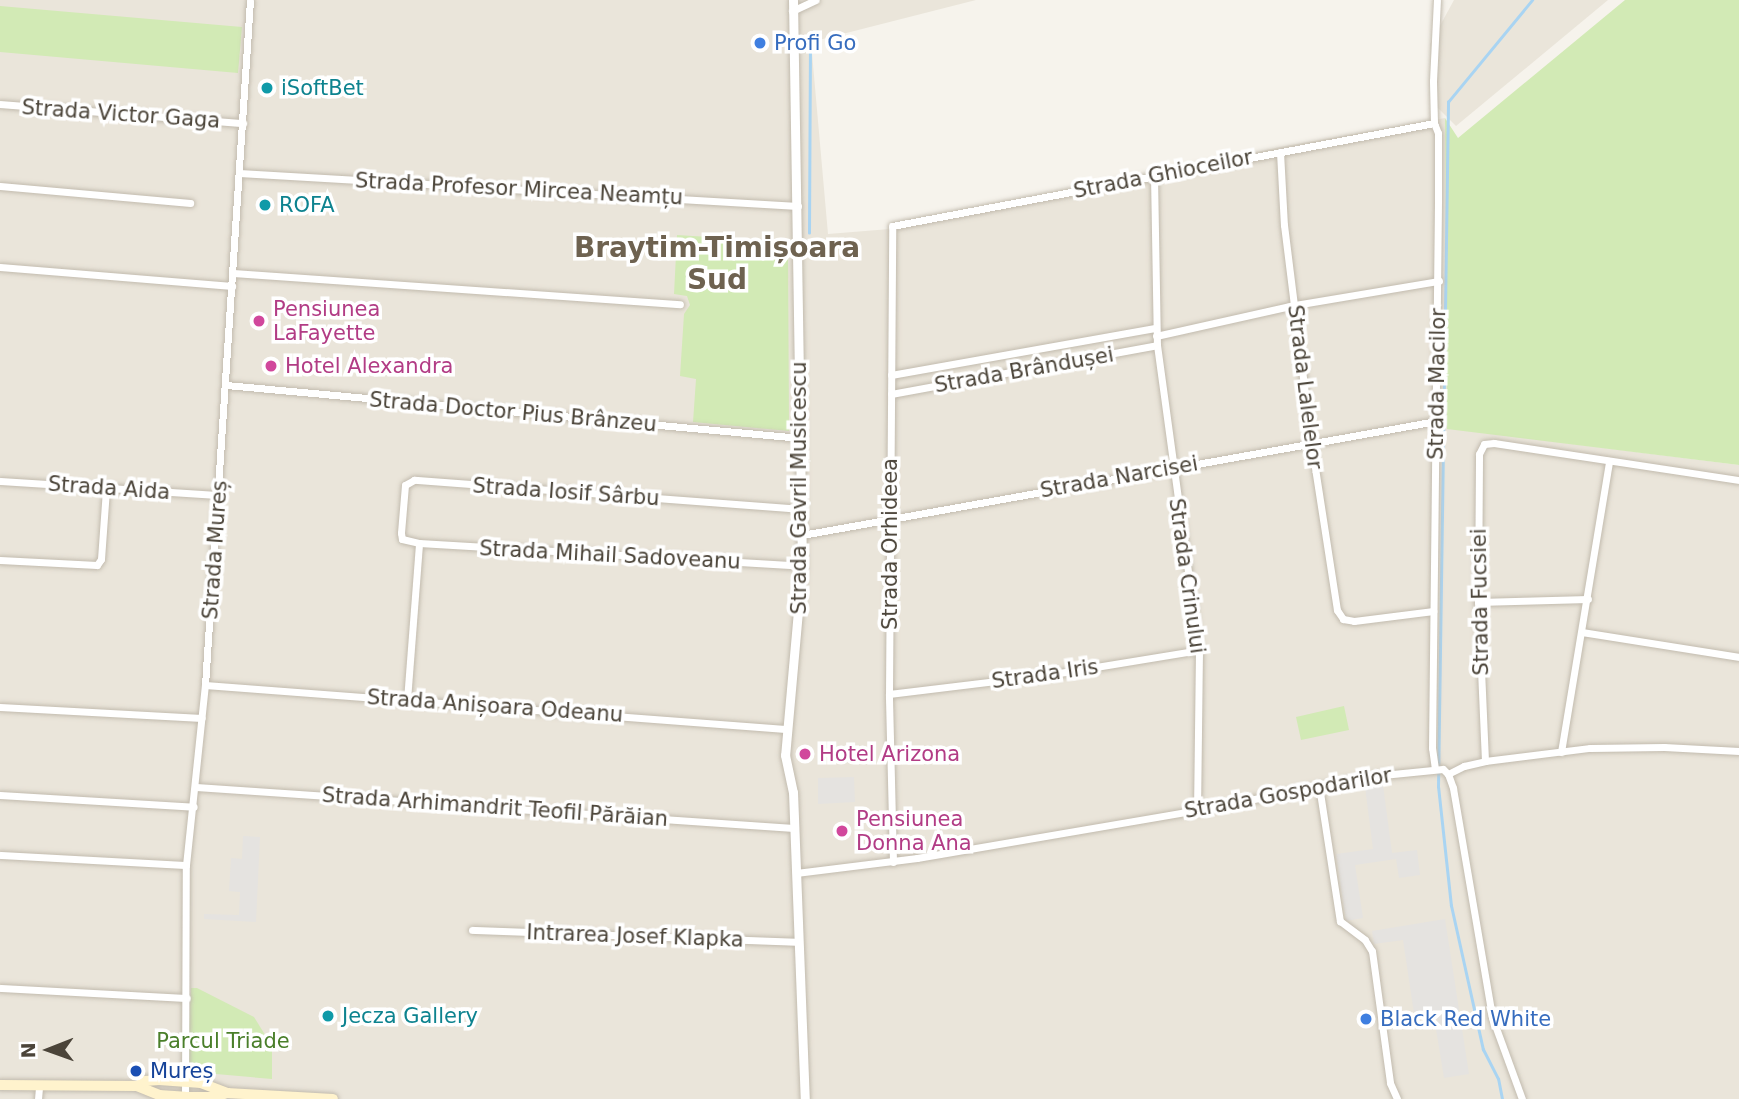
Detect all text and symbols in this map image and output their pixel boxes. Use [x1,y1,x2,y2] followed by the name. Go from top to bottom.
[774,30,856,56] place label: Profi Go
[752,35,768,51] marker: Profi Go
[281,75,364,101] place label: iSoftBet
[259,80,275,96] marker: iSoftBet
[21,94,221,134] street label: Strada Victor Gaga
[1071,144,1255,204] street label: Strada Ghioceilor
[354,168,684,210] street label: Strada Profesor Mircea Neamțu
[279,192,335,218] place label: ROFA
[257,197,273,213] marker: ROFA
[574,231,860,297] district label: Braytim-Timișoara Sud
[273,296,380,346] place label: Pensiunea LaFayette
[1282,303,1328,471] street label: Strada Lalelelor
[1423,308,1451,460] street label: Strada Macilor
[251,313,267,329] marker: Pensiunea LaFayette
[932,342,1116,398] street label: Strada Brândușei
[285,353,453,379] place label: Hotel Alexandra
[263,358,279,374] marker: Hotel Alexandra
[786,362,812,614] street label: Strada Gavril Musicescu
[368,387,658,437] street label: Strada Doctor Pius Brânzeu
[1038,451,1200,503] street label: Strada Narcisei
[877,458,903,630] street label: Strada Orhideea
[47,471,171,505] street label: Strada Aida
[472,473,660,511] street label: Strada Iosif Sârbu
[198,480,232,620] street label: Strada Mureș
[1164,497,1210,655] street label: Strada Crinului
[1466,528,1494,676] street label: Strada Fucsiei
[479,536,741,574] street label: Strada Mihail Sadoveanu
[990,654,1100,694] street label: Strada Iris
[366,684,624,728] street label: Strada Anișoara Odeanu
[819,741,960,767] place label: Hotel Arizona
[797,746,813,762] marker: Hotel Arizona
[1182,762,1394,824] street label: Strada Gospodarilor
[321,782,669,832] street label: Strada Arhimandrit Teofil Părăian
[856,806,972,856] place label: Pensiunea Donna Ana
[834,823,850,839] marker: Pensiunea Donna Ana
[526,920,744,952] street label: Intrarea Josef Klapka
[342,1003,478,1029] place label: Jecza Gallery
[1380,1006,1551,1032] place label: Black Red White
[320,1008,336,1024] marker: Jecza Gallery
[1358,1011,1374,1027] marker: Black Red White
[14,1015,84,1085] north arrow
[156,1028,290,1054] park label: Parcul Triade
[17,1042,39,1059] text: N
[150,1058,213,1084] place label: Mureș
[128,1063,144,1079] marker: Mureș

